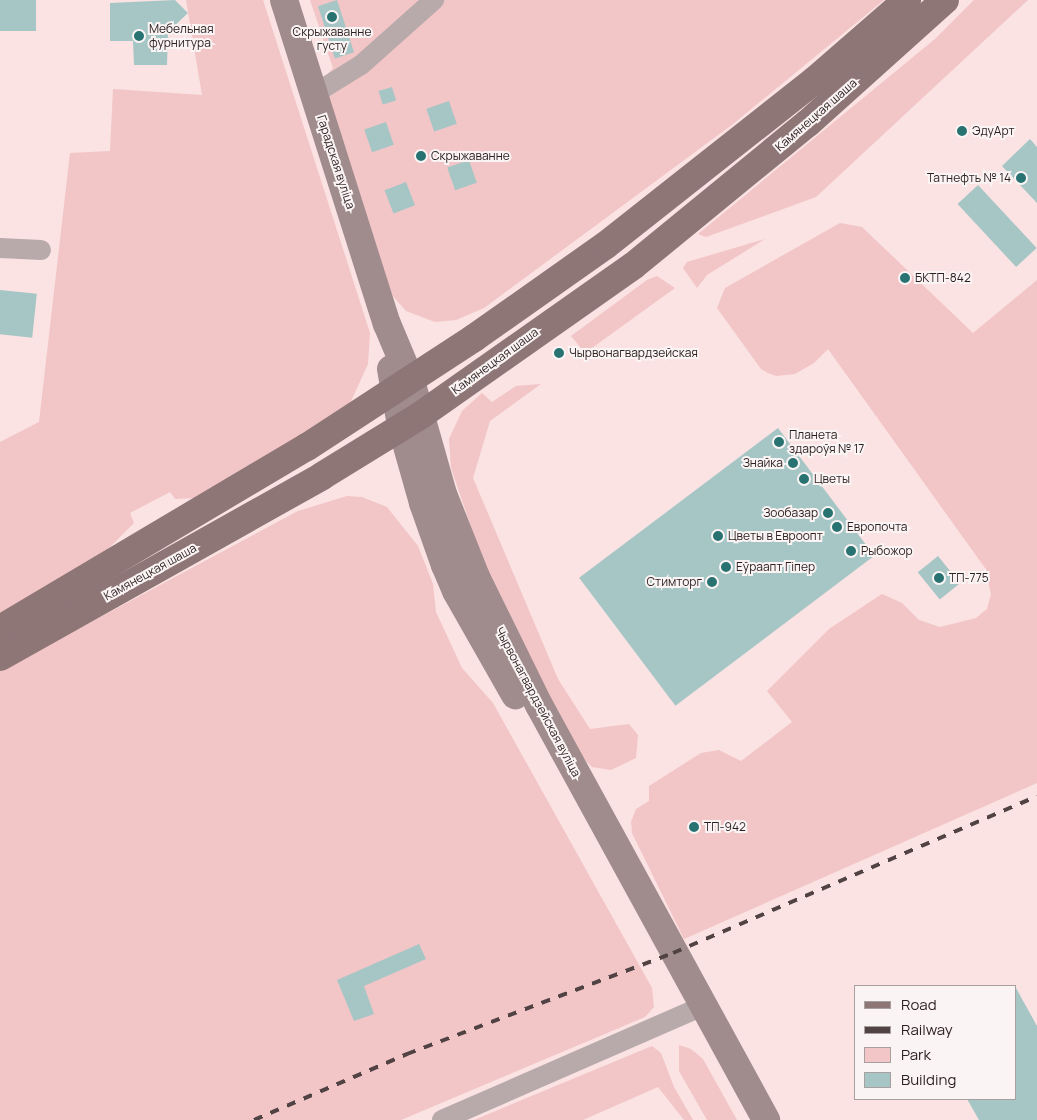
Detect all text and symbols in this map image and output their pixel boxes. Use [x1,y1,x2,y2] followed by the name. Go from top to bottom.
[326,11,338,23] marker: Скрыжаванне густу
[149,22,214,50] place label: Мебельная фурнитура
[293,25,371,53] place label: Скрыжаванне густу
[133,30,145,42] marker: Мебельная фурнитура
[772,76,860,154] street label: Камянецкая шаша
[314,113,358,211] street label: Гарадская вуліца
[972,124,1015,138] place label: ЭдуАрт
[956,125,968,137] marker: ЭдуАрт
[431,149,510,163] place label: Скрыжаванне
[415,150,427,162] marker: Скрыжаванне
[927,171,1011,185] place label: Татнефть № 14
[1015,172,1027,184] marker: Татнефть № 14
[915,271,971,285] place label: БКТП-842
[899,272,911,284] marker: БКТП-842
[449,325,541,397] street label: Камянецкая шаша
[569,346,698,360] place label: Чырвонагвардзейская
[553,347,565,359] marker: Чырвонагвардзейская
[789,428,864,456] place label: Планета здароўя № 17
[773,436,785,448] marker: Планета здароўя № 17
[743,456,783,470] place label: Знайка
[787,457,799,469] marker: Знайка
[814,472,850,486] place label: Цветы
[798,473,810,485] marker: Цветы
[763,506,818,520] place label: Зообазар
[822,507,834,519] marker: Зообазар
[847,520,907,534] place label: Европочта
[831,521,843,533] marker: Европочта
[728,529,823,543] place label: Цветы в Евроопт
[712,530,724,542] marker: Цветы в Евроопт
[101,541,199,603] street label: Камянецкая шаша
[861,544,913,558] place label: Рыбожор
[845,545,857,557] marker: Рыбожор
[736,560,815,574] place label: Еўраапт Гіпер
[720,561,732,573] marker: Еўраапт Гіпер
[949,571,989,585] place label: ТП-775
[933,572,945,584] marker: ТП-775
[646,575,702,589] place label: Стимторг
[706,576,718,588] marker: Стимторг
[492,625,584,779] street label: Чырвонагвардзейская вуліца
[704,820,746,834] place label: ТП-942
[688,821,700,833] marker: ТП-942
[854,985,1017,1100] legend
[901,994,937,1015] text: Road
[901,1019,953,1040] text: Railway
[901,1044,931,1065] text: Park
[901,1069,956,1090] text: Building

